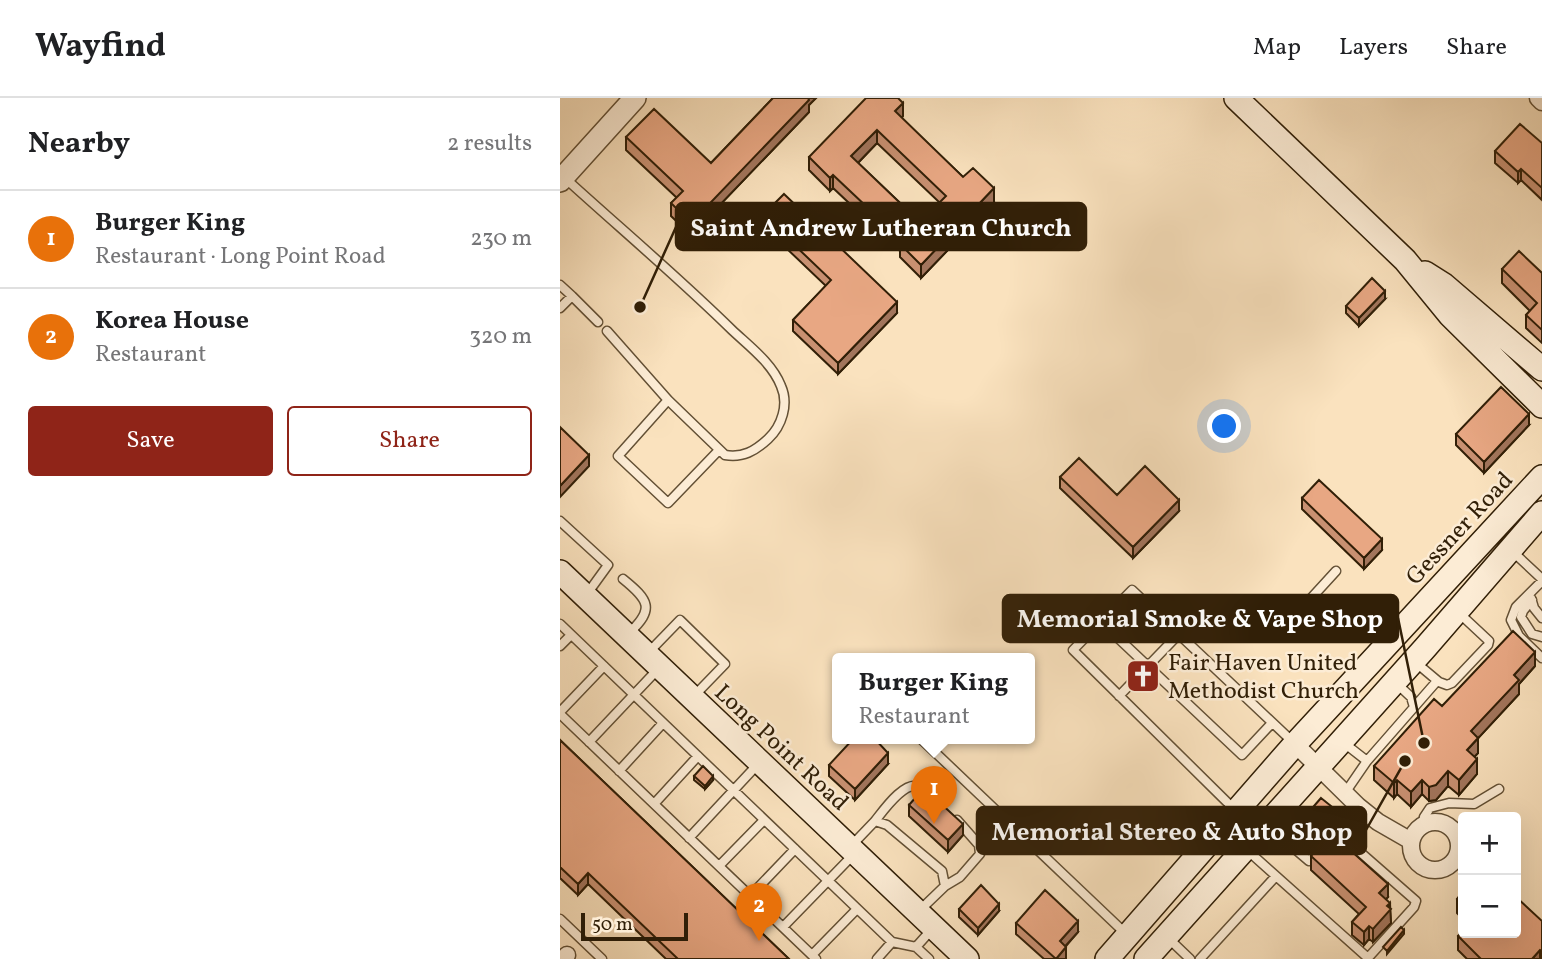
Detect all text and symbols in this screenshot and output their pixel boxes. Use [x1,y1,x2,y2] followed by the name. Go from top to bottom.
[35,25,166,71] text: Wayfind
[1253,31,1301,65] text: Map
[1339,31,1408,65] text: Layers
[1446,31,1507,65] text: Share
[28,123,130,165] text: Nearby
[447,128,532,160] text: 2 results
[676,203,1086,250] callout: Saint Andrew Lutheran Church
[95,205,245,241] text: Burger King
[690,211,1072,247] text: Saint Andrew Lutheran Church
[46,223,56,255] text: 1
[470,223,532,255] text: 230 m
[95,241,386,273] text: Restaurant · Long Point Road
[95,303,249,339] text: Korea House
[45,321,57,353] text: 2
[469,321,532,353] text: 320 m
[95,339,206,371] text: Restaurant
[28,406,273,476] button: Save
[287,406,532,476] button: Share
[1207,409,1241,443] your location
[1399,465,1522,594] street label: Gessner Road
[1003,595,1398,642] callout: Memorial Smoke & Vape Shop
[1017,602,1383,638] text: Memorial Smoke & Vape Shop
[1168,647,1359,709] place label: Fair Haven United Methodist Church
[832,653,1035,744] popup
[1124,657,1162,695] church icon: Fair Haven United Methodist Church
[858,665,1009,701] text: Burger King
[706,677,855,820] street label: Long Point Road
[858,701,970,733] text: Restaurant
[911,766,957,824] pin: 1
[977,807,1366,854] callout: Memorial Stereo & Auto Shop
[1458,812,1521,938] map controls
[1458,812,1521,875] button: +
[991,815,1353,851] text: Memorial Stereo & Auto Shop
[1458,875,1521,938] button: −
[736,883,782,941] pin: 2
[581,910,688,942] scale bar
[592,912,633,938] text: 50 m

